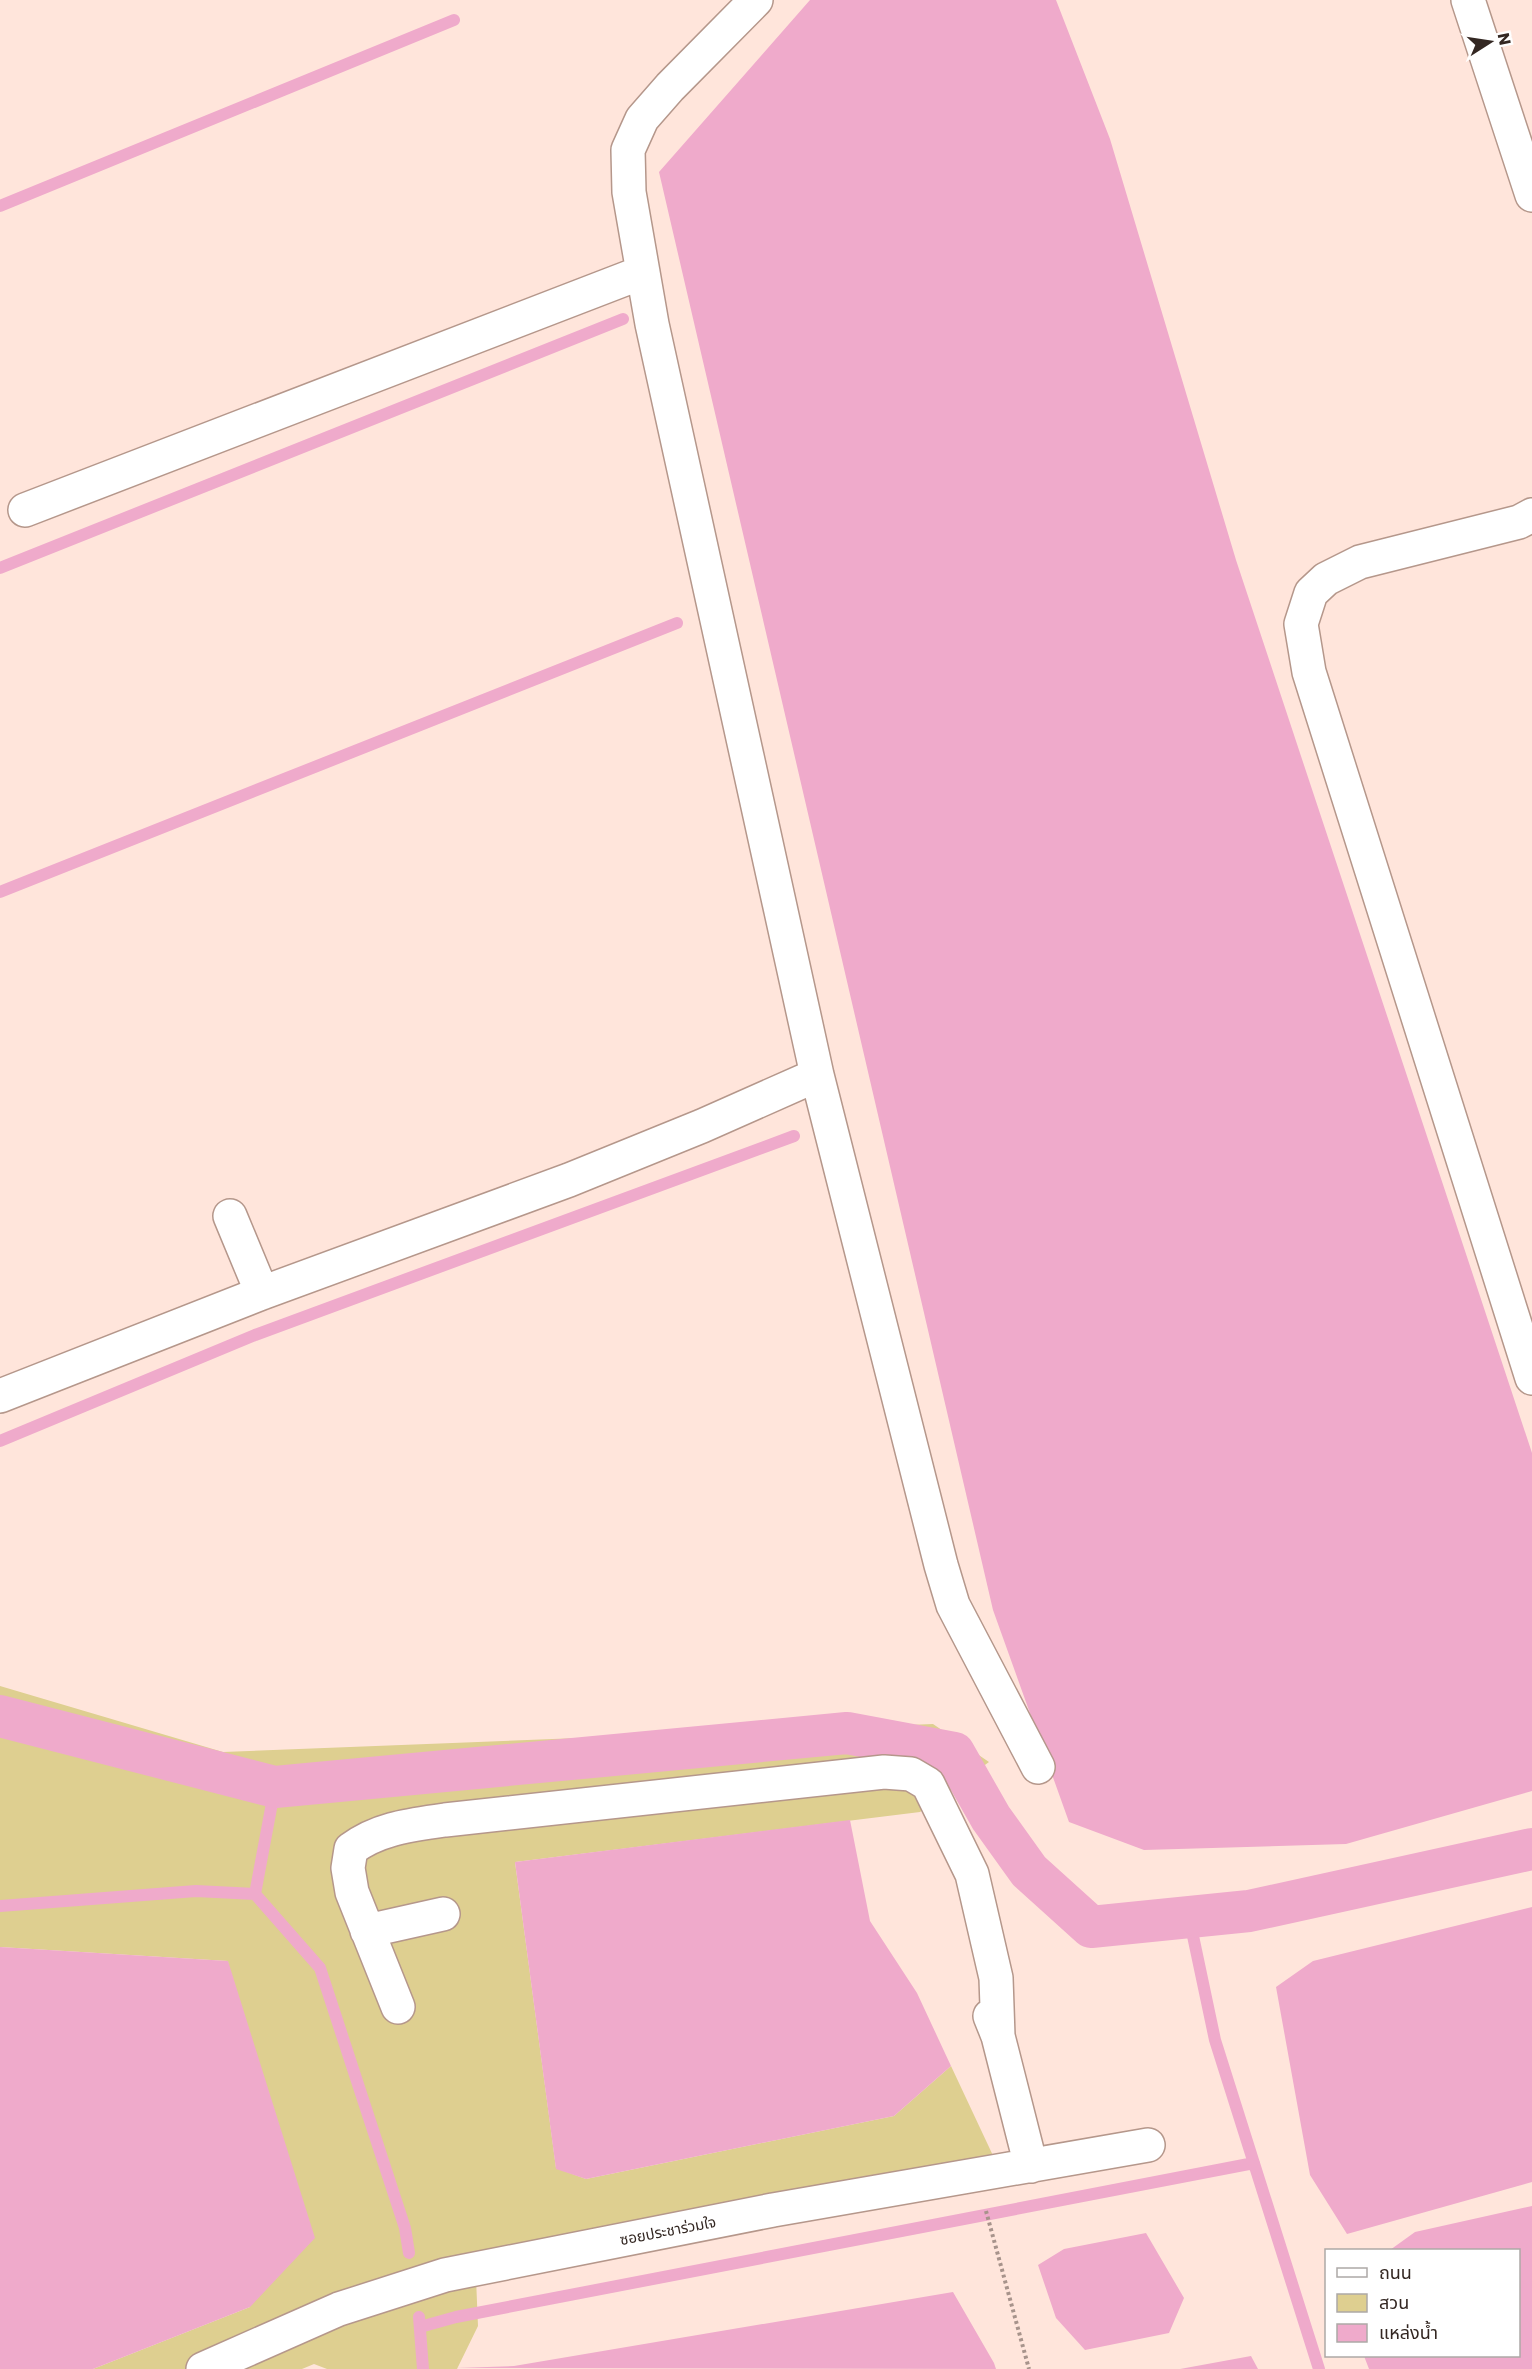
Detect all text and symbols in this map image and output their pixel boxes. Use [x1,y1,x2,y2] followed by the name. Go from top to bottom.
[1460,12,1520,72] north arrow
[1492,31,1517,47] text: N
[618,2211,718,2250] street label: ซอยประชาร่วมใจ
[1325,2249,1520,2357] legend
[1379,2260,1412,2285] text: ถนน
[1379,2290,1409,2315] text: สวน
[1379,2320,1438,2345] text: แหล่งน้ำ

